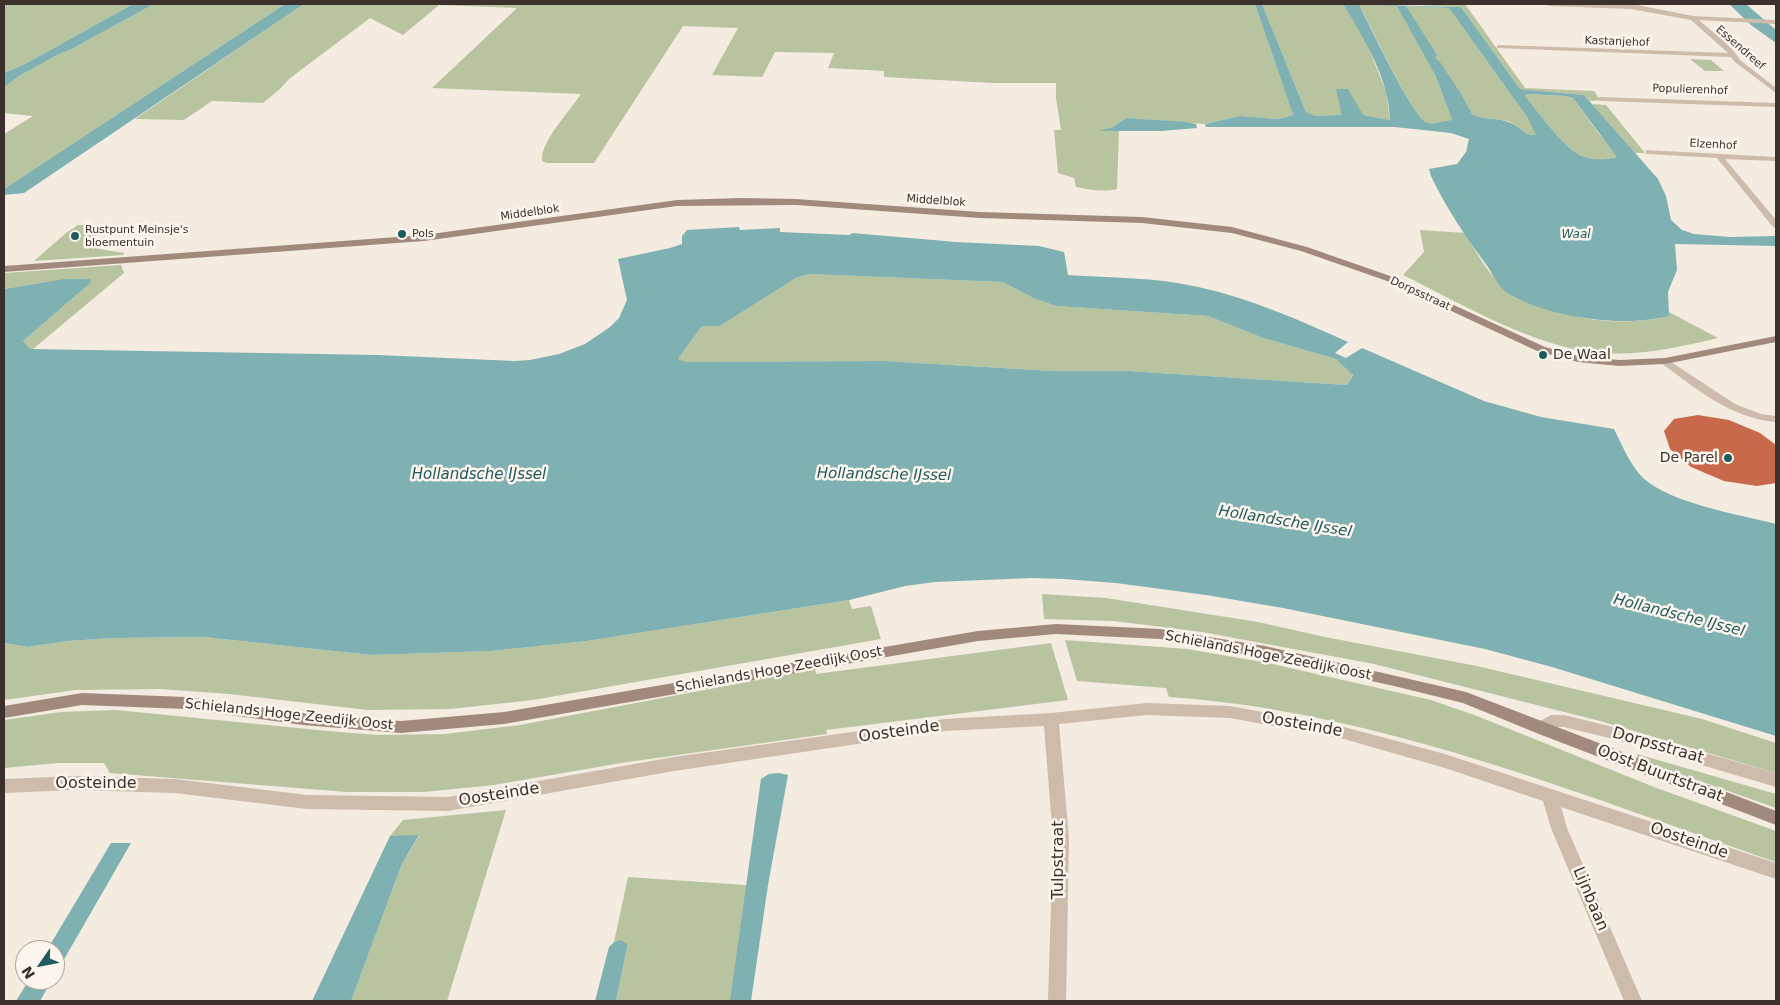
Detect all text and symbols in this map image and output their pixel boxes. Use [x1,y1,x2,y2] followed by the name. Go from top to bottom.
[1713,23,1767,73] street label: Essendreef
[1584,34,1650,50] street label: Kastanjehof
[1652,82,1728,98] street label: Populierenhof
[1689,137,1737,153] street label: Elzenhof
[906,192,966,210] street label: Middelblok
[500,202,560,224] street label: Middelblok
[85,223,188,249] place label: Rustpunt Meinsje's bloementuin
[412,227,434,241] place label: Pols
[396,228,408,240] marker: Pols
[1561,228,1591,242] water label: Waal
[69,230,81,242] marker: Rustpunt Meinsje's bloementuin
[1388,274,1452,314] street label: Dorpsstraat
[1553,347,1611,363] place label: De Waal
[1537,349,1549,361] marker: De Waal
[1660,450,1718,466] place label: De Parel
[1722,452,1734,464] marker: De Parel
[817,465,951,485] water label: Hollandsche IJssel
[412,466,546,484] water label: Hollandsche IJssel
[1217,503,1353,541] water label: Hollandsche IJssel
[1612,591,1746,641] water label: Hollandsche IJssel
[1164,628,1372,684] street label: Schielands Hoge Zeedijk Oost
[674,644,884,696] street label: Schielands Hoge Zeedijk Oost
[184,696,394,734] street label: Schielands Hoge Zeedijk Oost
[1260,708,1344,742] street label: Oosteinde
[857,717,941,747] street label: Oosteinde
[1610,724,1706,768] street label: Dorpsstraat
[1594,741,1726,807] street label: Oost Buurtstraat
[55,774,137,794] street label: Oosteinde
[457,779,541,811] street label: Oosteinde
[1647,819,1731,863] street label: Oosteinde
[1049,820,1069,900] street label: Tulpstraat
[1568,864,1612,934] street label: Lijnbaan
[15,940,65,990] north arrow
[18,963,38,982] text: N

